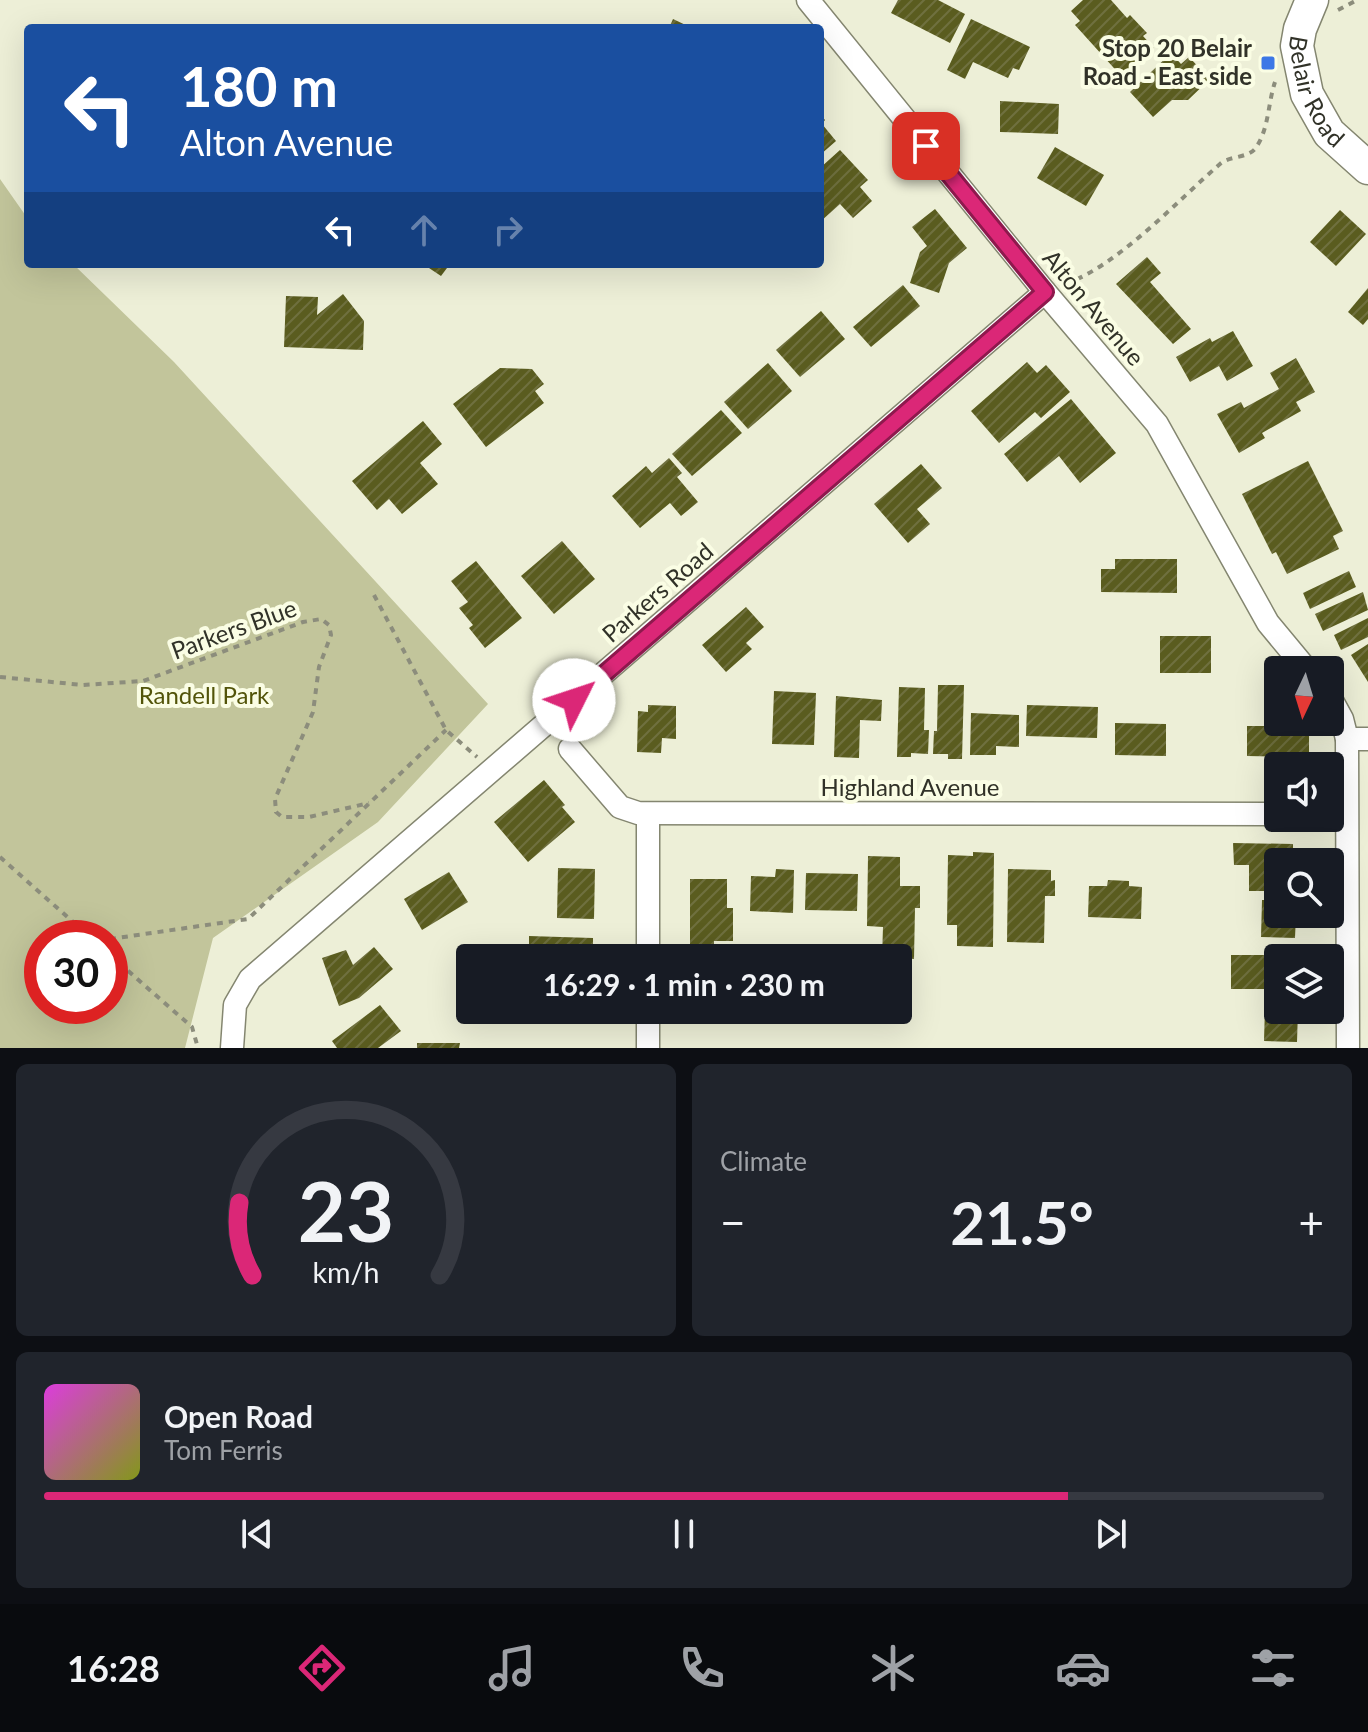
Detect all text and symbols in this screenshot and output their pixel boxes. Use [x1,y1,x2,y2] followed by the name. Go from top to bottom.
[1083,33,1252,90] place label: Stop 20 Belair Road - East side
[1283,34,1351,153] street label: Belair Road
[180,52,338,119] text: 180 m
[1259,54,1277,72] marker: Stop 20 Belair Road - East side
[48,56,152,160] icon: left
[892,112,960,180] pin
[180,120,393,164] text: Alton Avenue
[904,124,948,168] icon: arrive
[318,208,362,252] icon: left
[402,208,446,252] icon: ahead
[486,208,530,252] icon: right
[1037,243,1151,371] street label: Alton Avenue
[596,536,718,648] street label: Parkers Road
[167,593,300,665] street label: Parkers Blue
[1264,656,1344,736] north arrow
[1264,656,1344,1024] map controls
[532,658,616,742] position arrow
[139,680,270,709] park label: Randell Park
[1264,752,1344,832] button: sound
[821,772,1000,801] street label: Highland Avenue
[1264,848,1344,928] button: search
[24,920,128,1024] speed limit sign: 30
[1264,944,1344,1024] button: layers
[543,966,825,1002] text: 16:29 · 1 min · 230 m
[720,1145,807,1177] text: Climate
[298,1160,394,1260] text: 23
[950,1186,1094,1258] text: 21.5°
[720,1196,746,1248] text: −
[1298,1196,1324,1248] text: +
[313,1255,379,1289] text: km/h
[164,1398,313,1434] text: Open Road
[164,1434,283,1466] text: Tom Ferris
[235,1512,279,1556] icon: previous
[662,1512,706,1556] icon: pause
[1089,1512,1133,1556] icon: next
[294,1640,350,1696] icon: directions
[484,1640,540,1696] icon: music
[674,1640,730,1696] icon: phone
[865,1640,921,1696] icon: climate
[1055,1640,1111,1696] icon: car
[1245,1640,1301,1696] icon: filters
[67,1646,160,1690] text: 16:28

